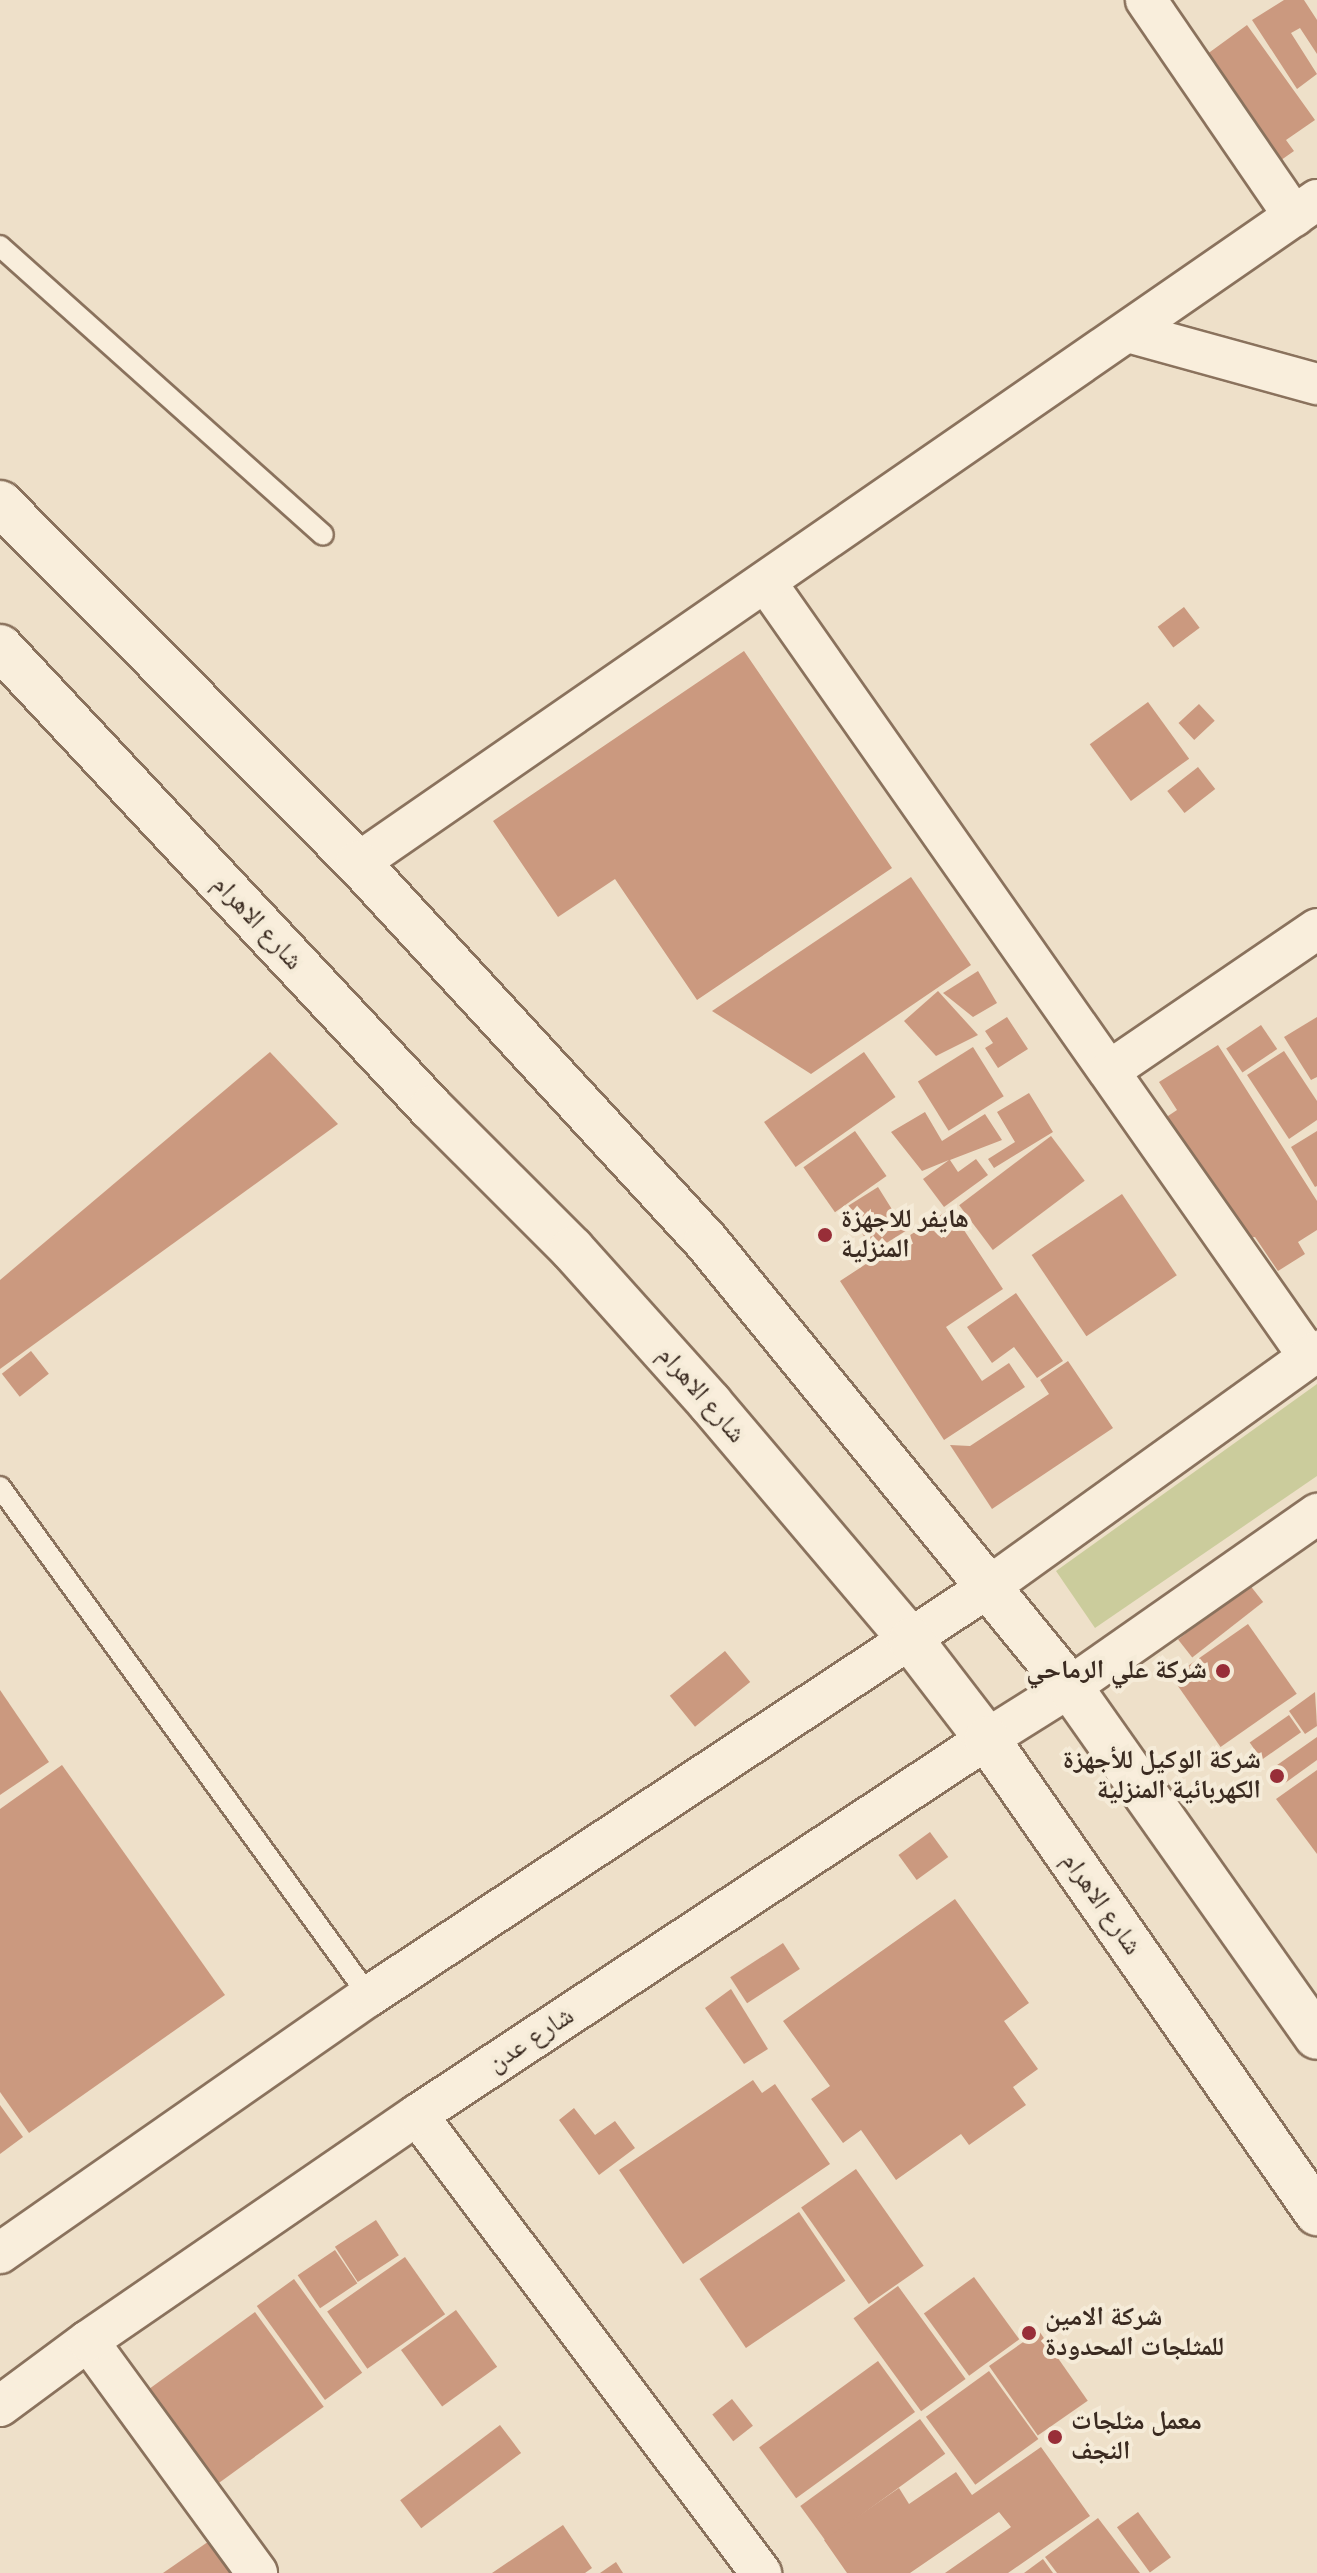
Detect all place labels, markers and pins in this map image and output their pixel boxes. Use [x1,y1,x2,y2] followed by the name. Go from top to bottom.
[841,1204,969,1266] place label: هايفر للاجهزة المنزلية
[816,1226,834,1244] marker: هايفر للاجهزة المنزلية
[1026,1655,1207,1687] place label: شركة علي الرماحي
[1214,1662,1232,1680] marker: شركة علي الرماحي
[1063,1745,1261,1806] place label: شركة الوكيل للأجهزة الكهربائية المنزلية
[1268,1767,1286,1785] marker: شركة الوكيل للأجهزة الكهربائية المنزلية
[1045,2302,1224,2364] place label: شركة الامين للمثلجات المحدودة
[1020,2324,1038,2342] marker: شركة الامين للمثلجات المحدودة
[1071,2406,1202,2468] place label: معمل مثلجات النجف
[1046,2428,1064,2446] marker: معمل مثلجات النجف

